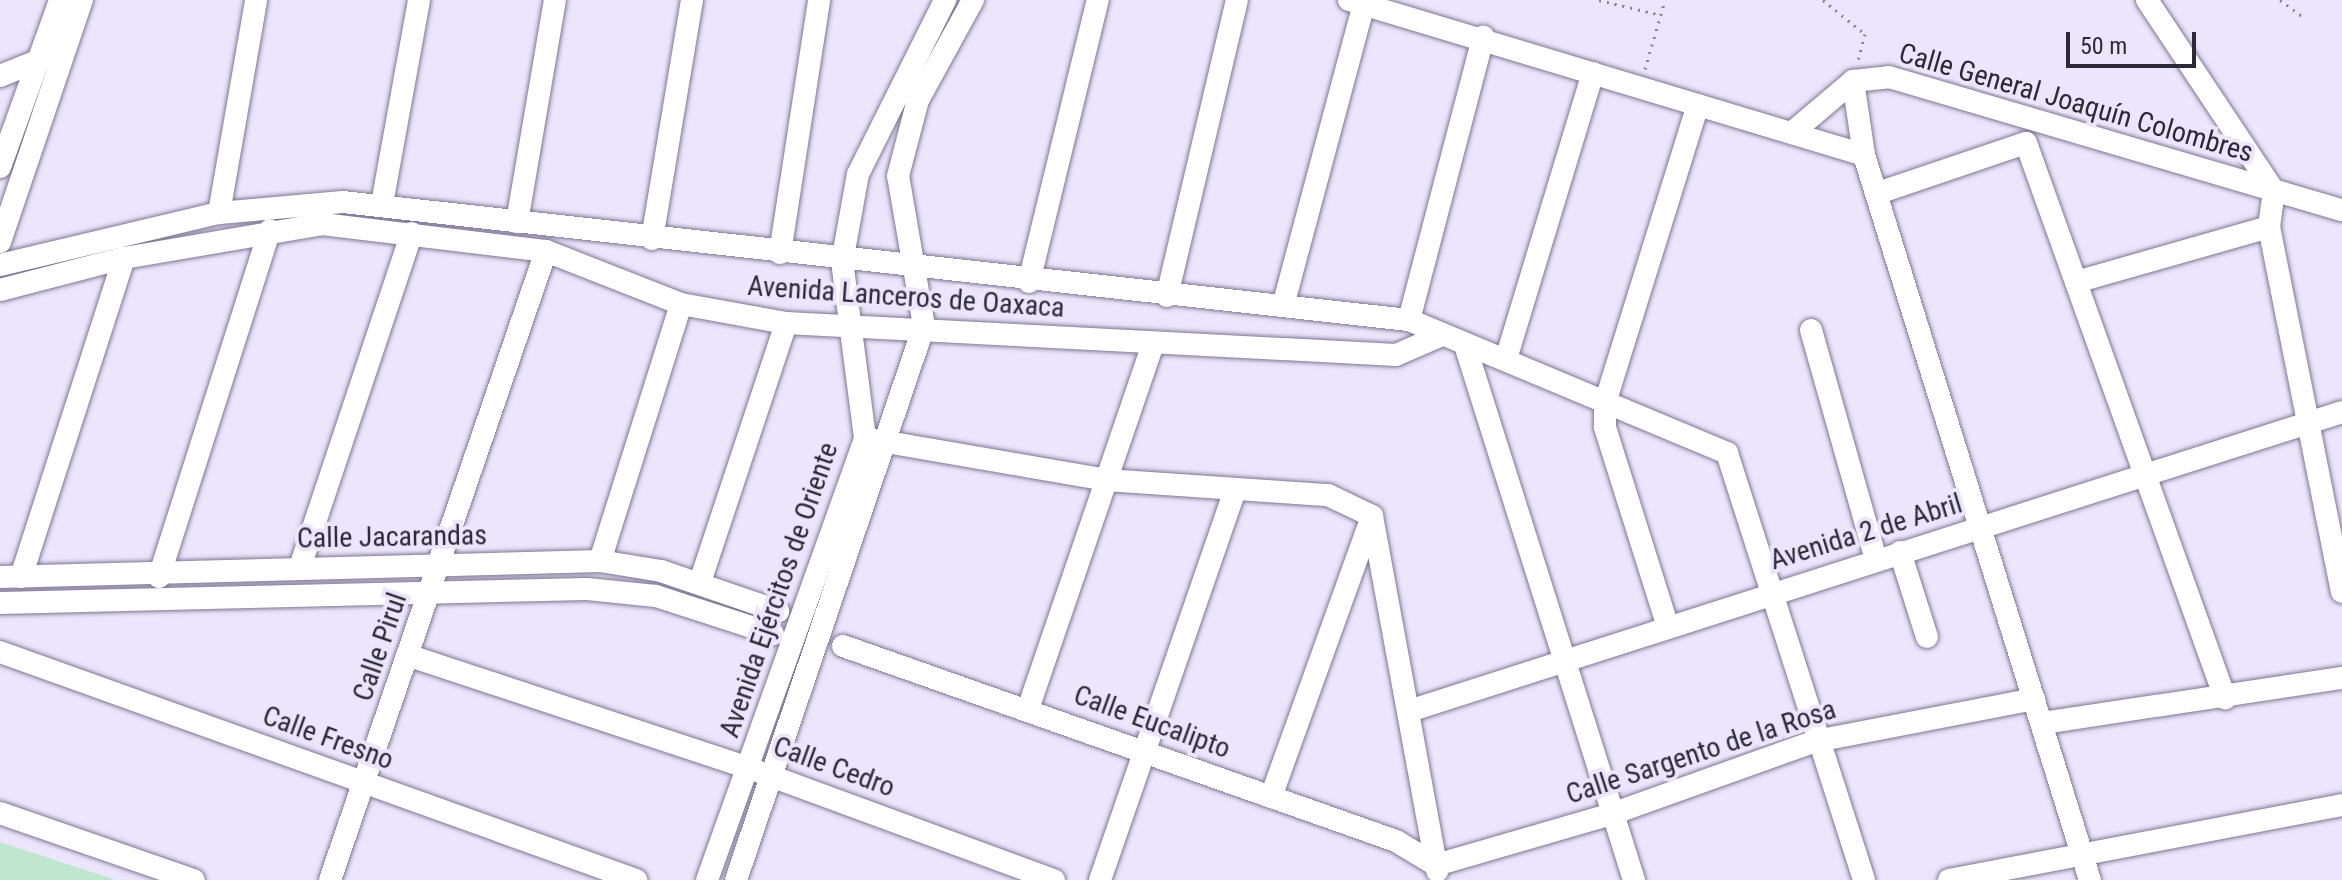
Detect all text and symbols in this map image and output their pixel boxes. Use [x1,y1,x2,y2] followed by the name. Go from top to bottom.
[2070,16,2200,66] scale bar
[2080,32,2127,60] text: 50 m
[1895,36,2257,170] street label: Calle General Joaquín Colombres
[746,269,1066,325] street label: Avenida Lanceros de Oaxaca
[713,438,845,742] street label: Avenida Ejércitos de Oriente
[1766,487,1966,577] street label: Avenida 2 de Abril
[297,519,487,555] street label: Calle Jacarandas
[346,589,414,705] street label: Calle Pirul
[1069,678,1235,766] street label: Calle Eucalipto
[1562,693,1840,811] street label: Calle Sargento de la Rosa
[258,699,398,777] street label: Calle Fresno
[769,730,899,804] street label: Calle Cedro

